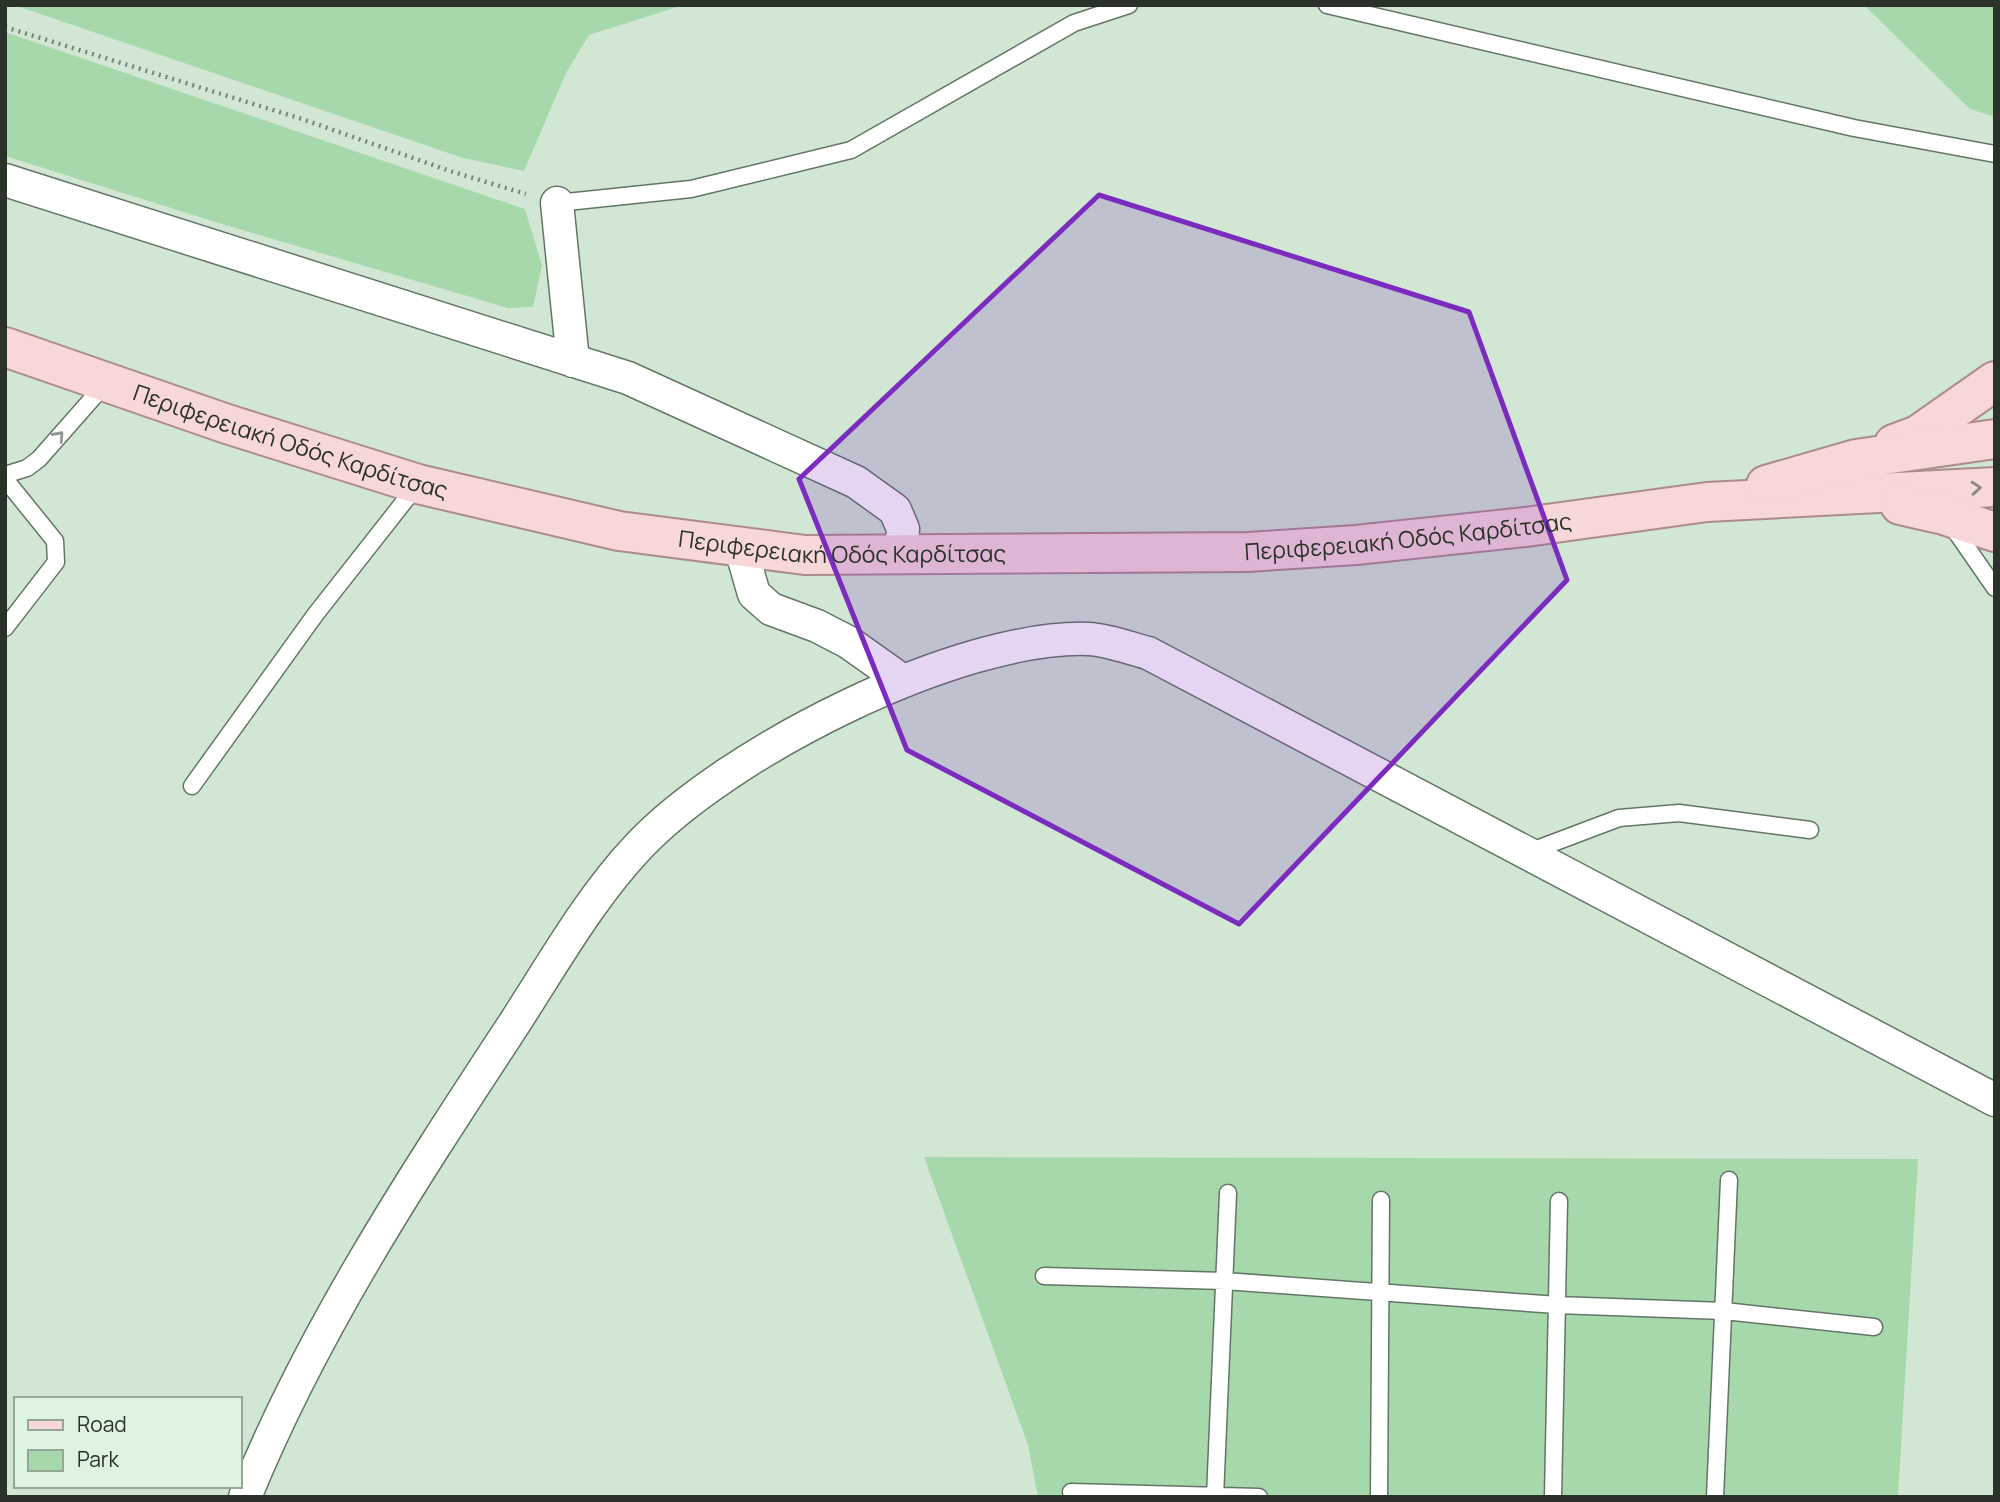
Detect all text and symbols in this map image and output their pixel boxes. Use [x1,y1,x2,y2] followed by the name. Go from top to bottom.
[129,376,451,505] street label: Περιφερειακή Οδός Καρδίτσας
[51,431,63,444] one-way arrow
[1971,481,1982,496] one-way arrow
[1243,504,1574,567] street label: Περιφερειακή Οδός Καρδίτσας
[677,522,1006,570] street label: Περιφερειακή Οδός Καρδίτσας
[14,1397,242,1488] legend
[77,1410,127,1438] text: Road
[77,1445,119,1473] text: Park

